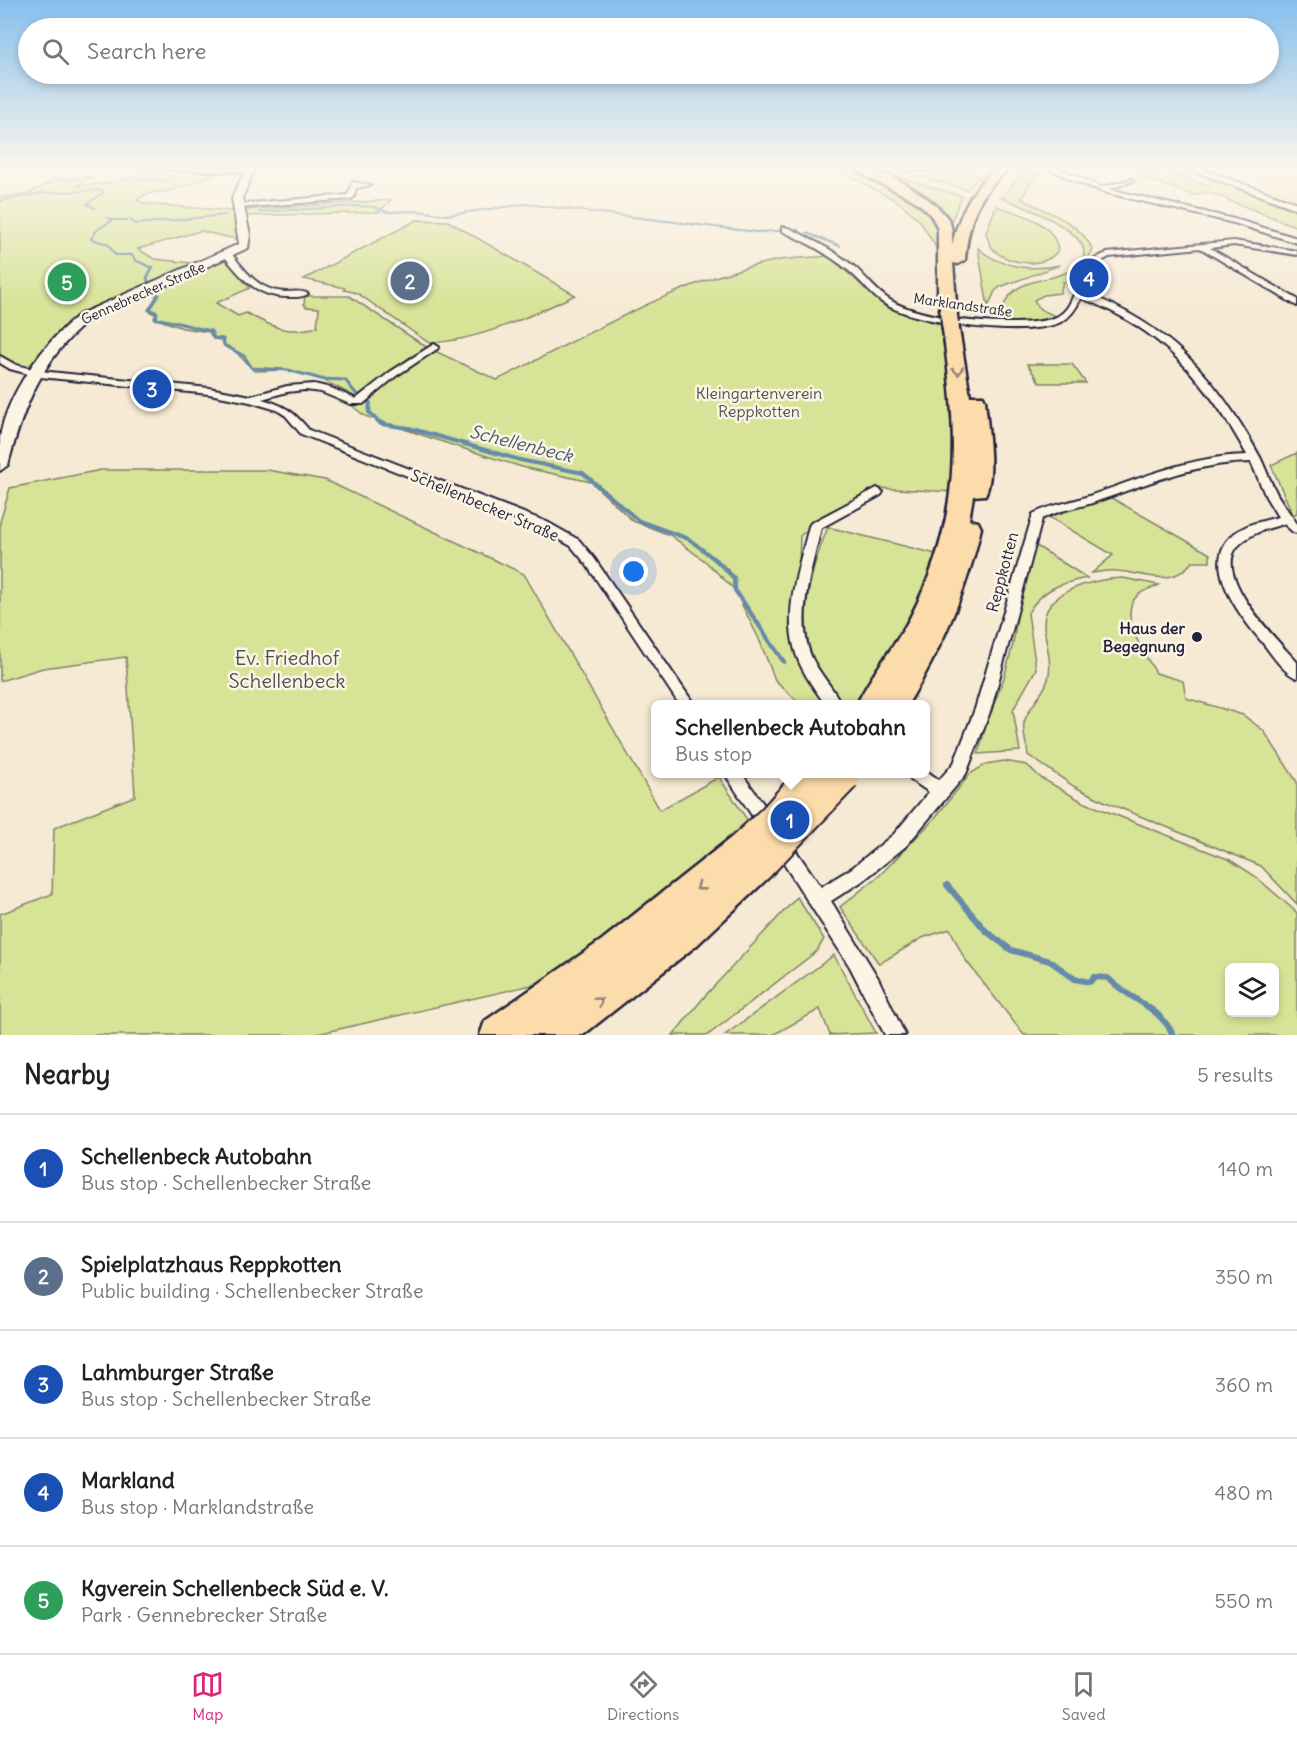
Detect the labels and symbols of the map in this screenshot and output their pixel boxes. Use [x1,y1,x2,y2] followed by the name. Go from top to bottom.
[1070,256,1108,300] pin: 4
[78,258,208,328] street label: Gennebrecker Straße
[390,258,430,304] pin: 2
[48,260,86,304] pin: 5
[913,289,1013,321] street label: Marklandstraße
[132,366,172,412] pin: 3
[951,366,963,376] one-way arrow
[696,383,822,421] park label: Kleingartenverein Reppkotten
[467,420,577,468] water label: Schellenbeck
[408,465,562,545] street label: Schellenbecker Straße
[982,530,1022,614] street label: Reppkotten
[619,557,648,586] your location
[1103,618,1185,657] place label: Haus der Begegnung
[1190,630,1204,644] marker: Haus der Begegnung
[228,645,346,693] park label: Ev. Friedhof Schellenbeck
[770,798,810,842] pin: 1
[696,879,707,890] one-way arrow
[592,997,603,1008] one-way arrow

